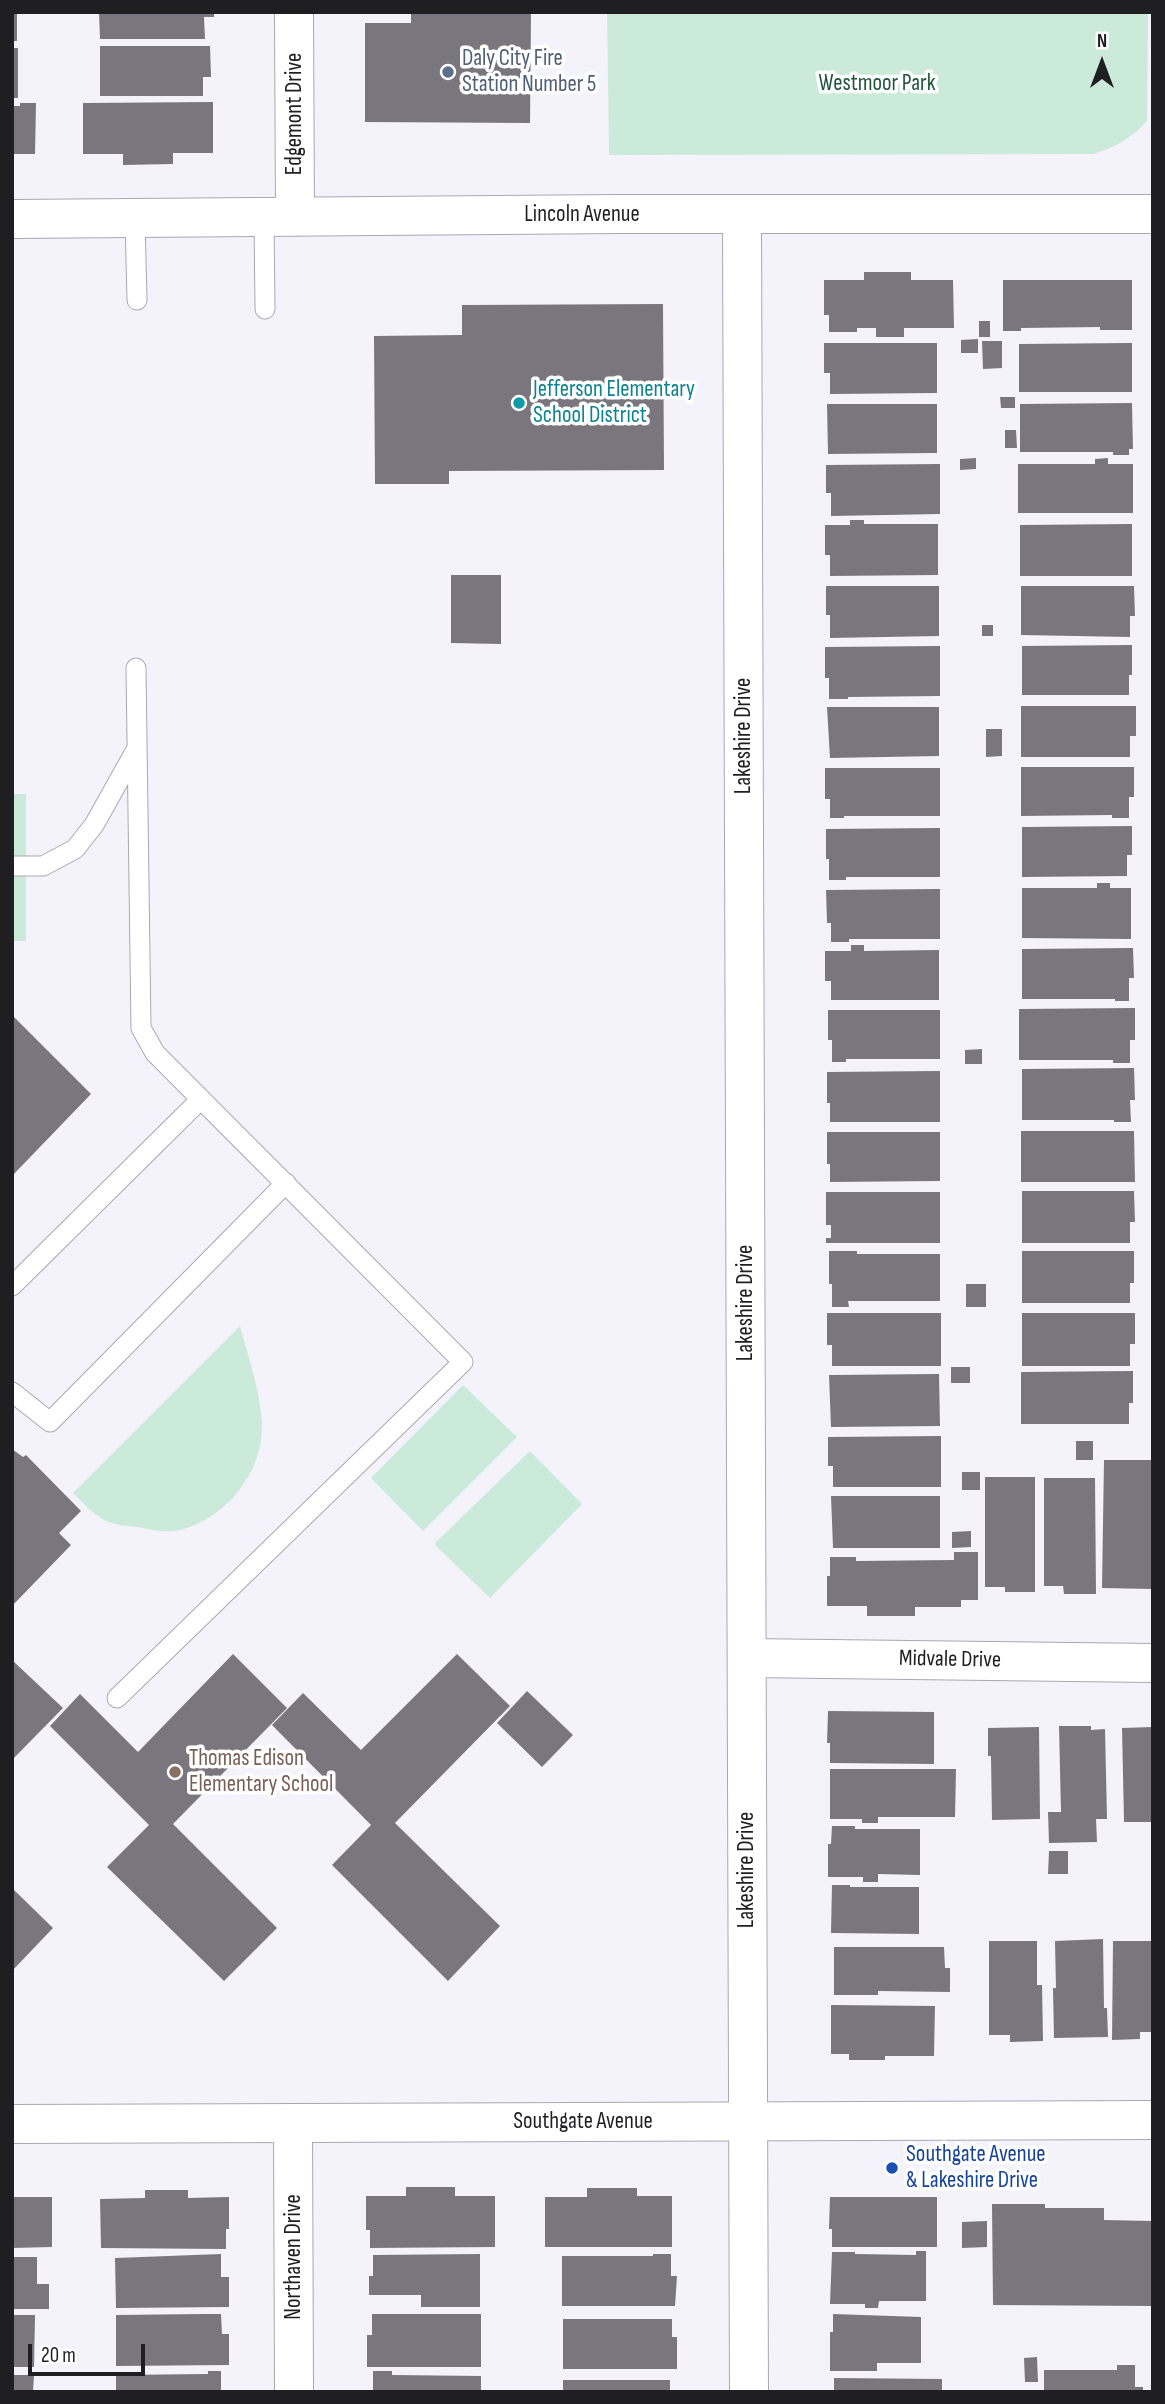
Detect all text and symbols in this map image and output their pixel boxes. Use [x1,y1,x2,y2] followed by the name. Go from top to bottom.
[1067,28,1137,98] north arrow
[1097,30,1107,53] text: N
[462,45,596,99] place label: Daly City Fire Station Number 5
[281,53,309,175] street label: Edgemont Drive
[440,64,456,80] marker: Daly City Fire Station Number 5
[819,70,935,98] park label: Westmoor Park
[524,201,640,229] street label: Lincoln Avenue
[533,376,695,430] place label: Jefferson Elementary School District
[511,395,527,411] marker: Jefferson Elementary School District
[730,678,758,794] street label: Lakeshire Drive
[732,1245,760,1361] street label: Lakeshire Drive
[899,1645,1001,1675] street label: Midvale Drive
[189,1745,333,1799] place label: Thomas Edison Elementary School
[167,1764,183,1780] marker: Thomas Edison Elementary School
[733,1812,761,1928] street label: Lakeshire Drive
[513,2108,653,2136] street label: Southgate Avenue
[906,2141,1046,2195] place label: Southgate Avenue & Lakeshire Drive
[884,2160,900,2176] marker: Southgate Avenue & Lakeshire Drive
[280,2194,308,2320] street label: Northaven Drive
[32,2330,149,2374] scale bar
[41,2343,76,2368] text: 20 m

